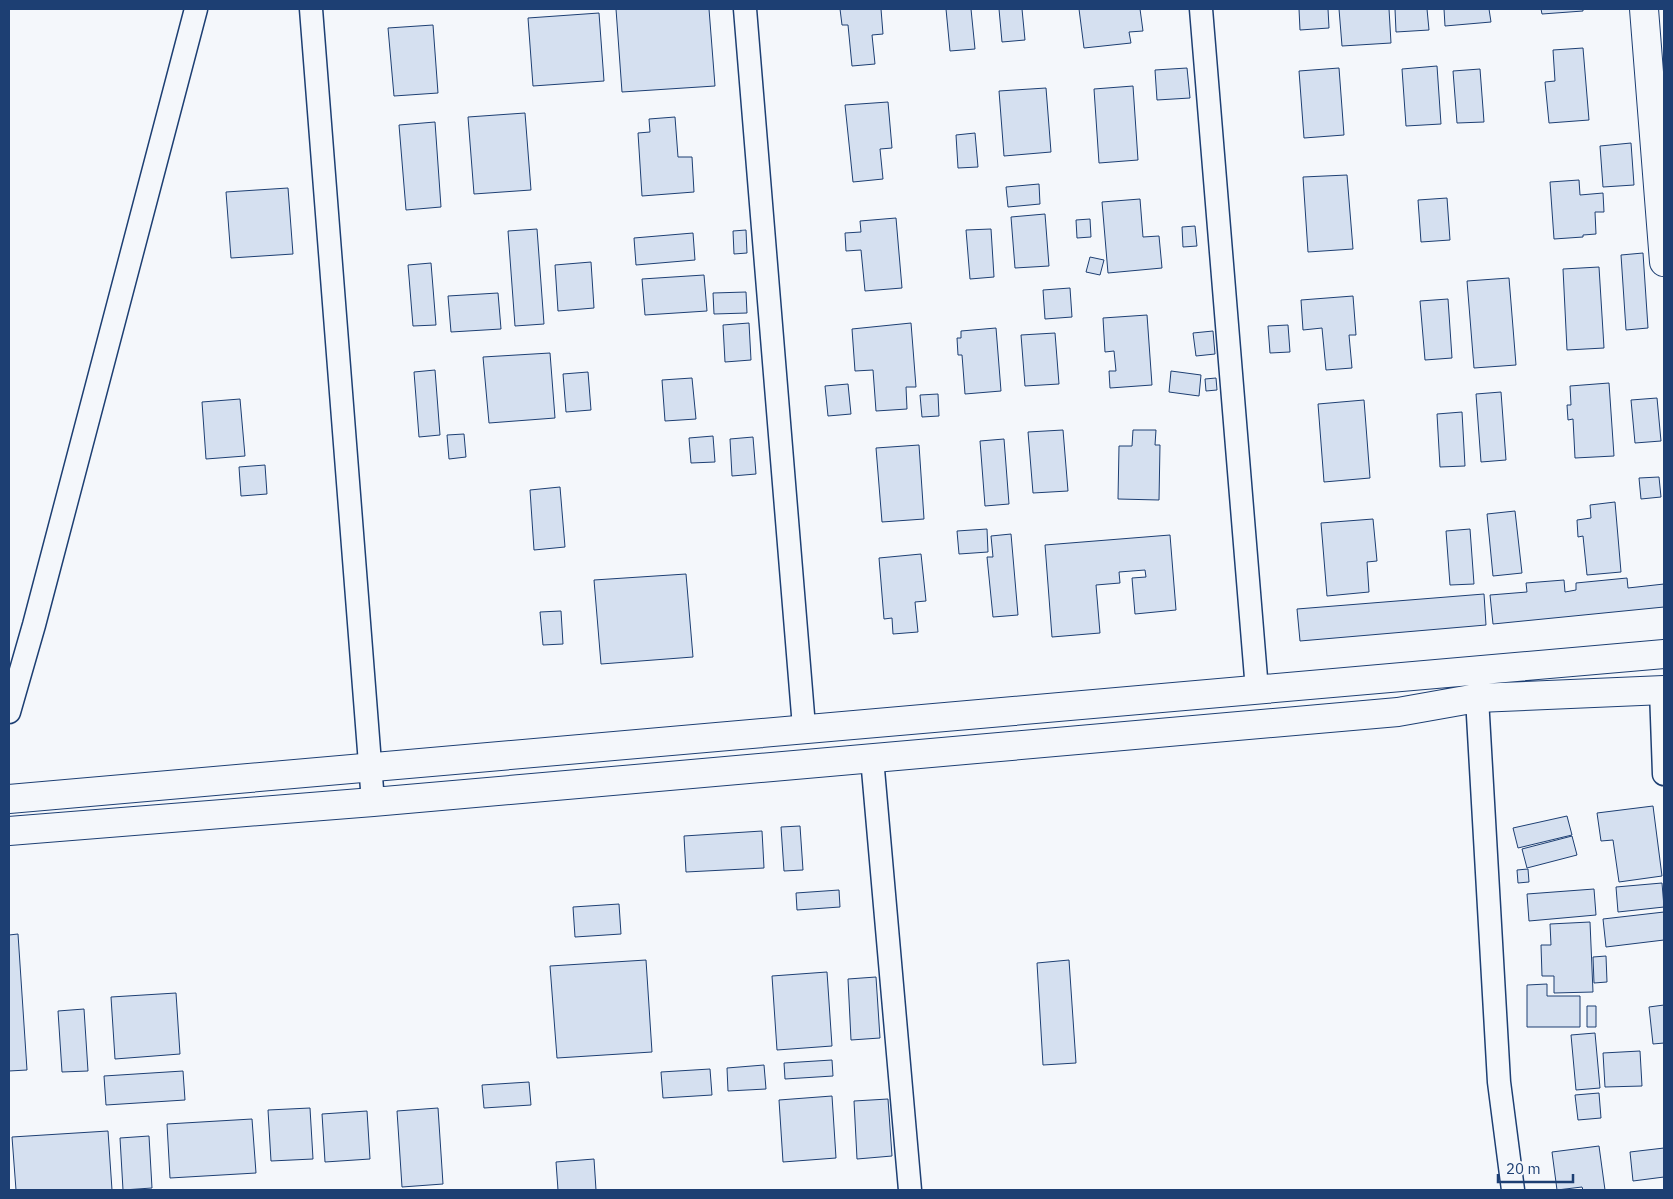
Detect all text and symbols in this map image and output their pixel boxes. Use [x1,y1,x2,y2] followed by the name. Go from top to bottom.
[1498,1152,1573,1184] scale bar
[1506,1159,1541,1178] text: 20 m

